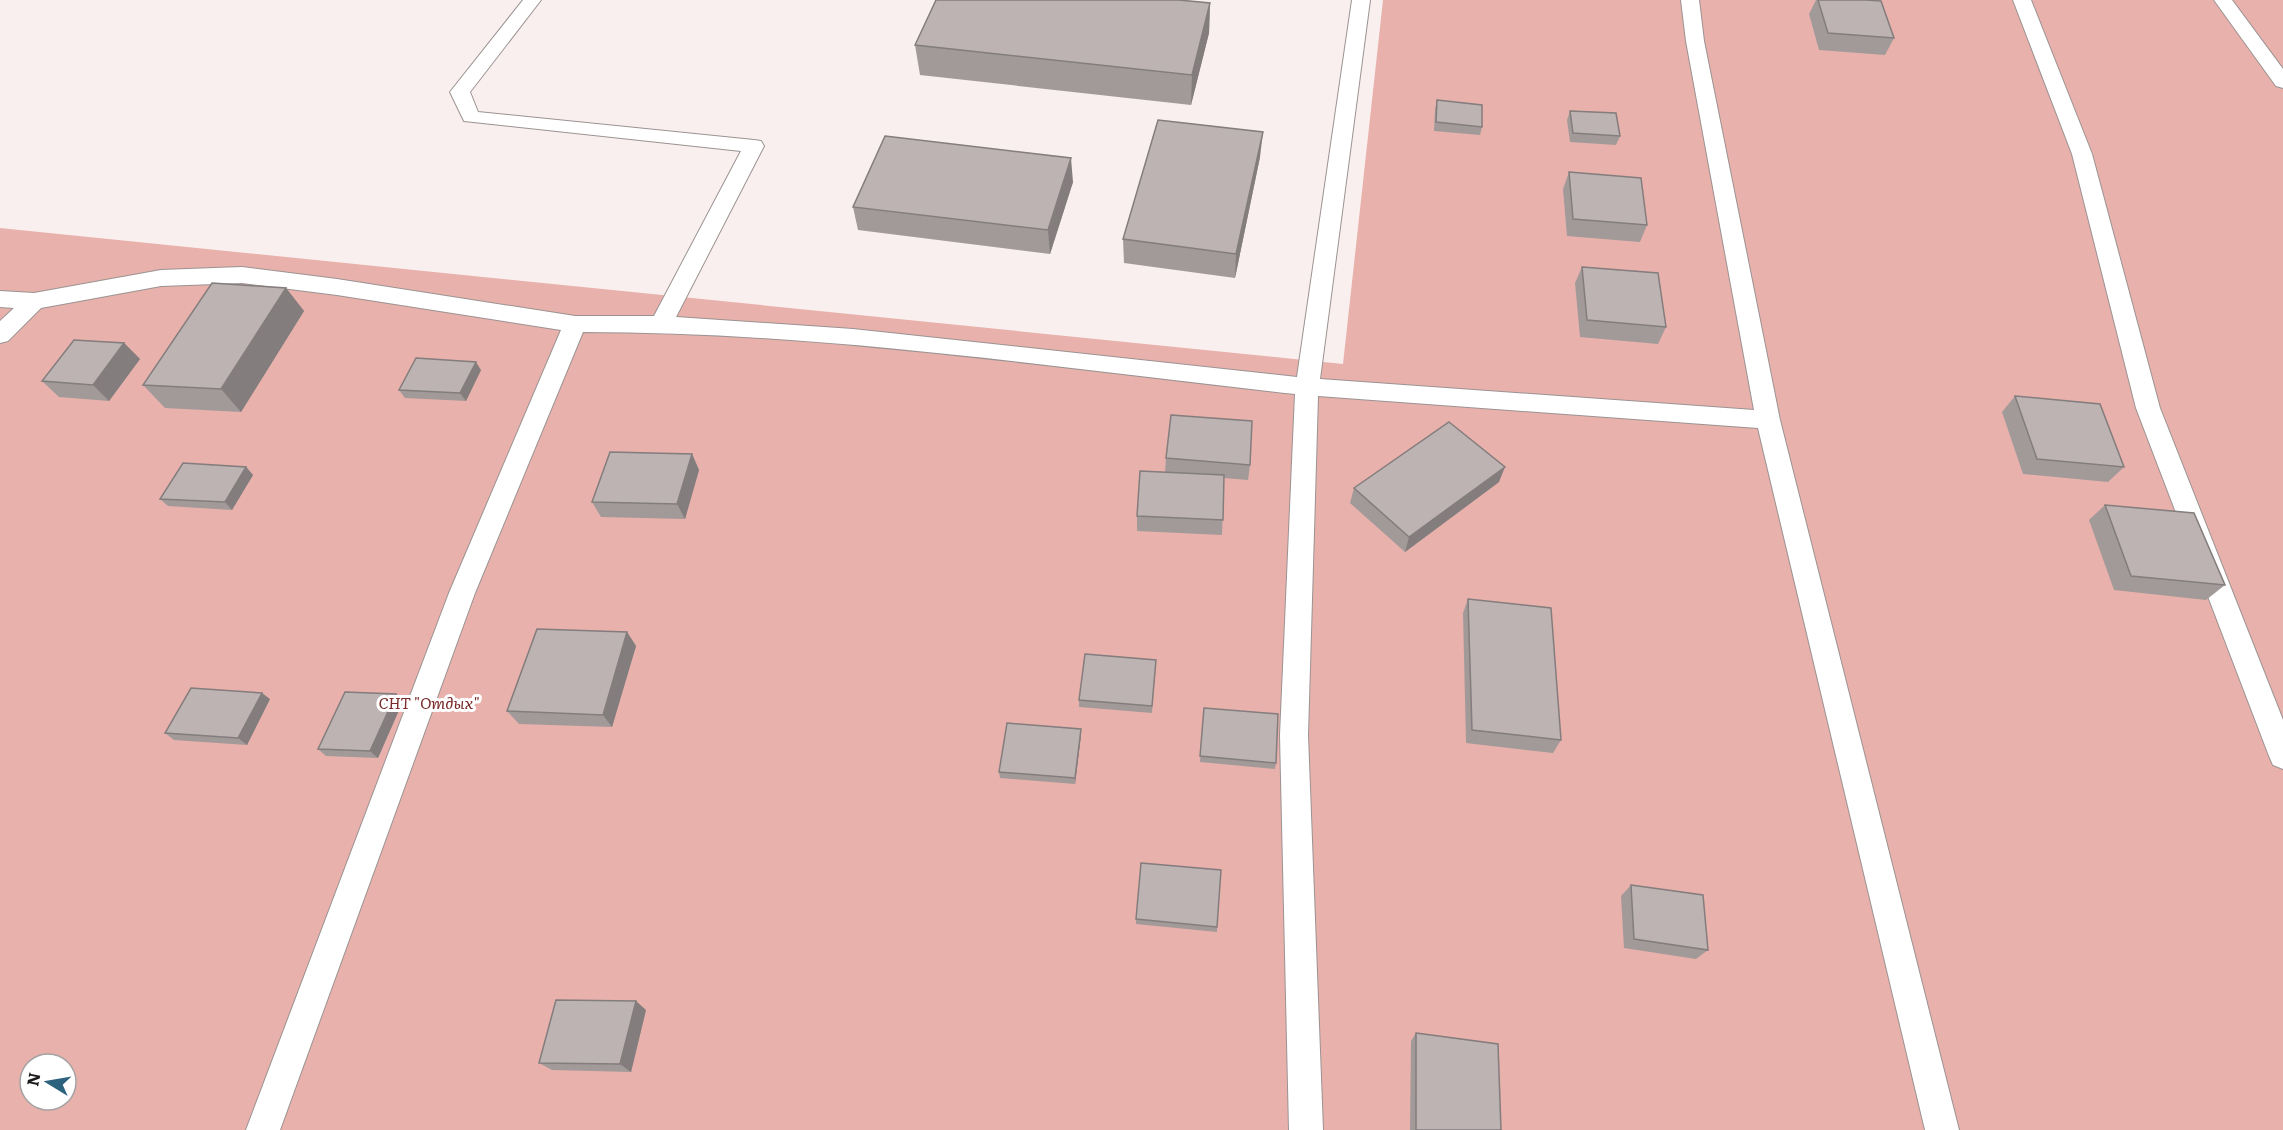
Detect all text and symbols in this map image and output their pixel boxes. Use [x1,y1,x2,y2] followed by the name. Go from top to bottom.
[378,690,480,714] park label: СНТ "Отдых"
[18,1052,78,1112] north arrow
[19,1070,45,1088] text: N

